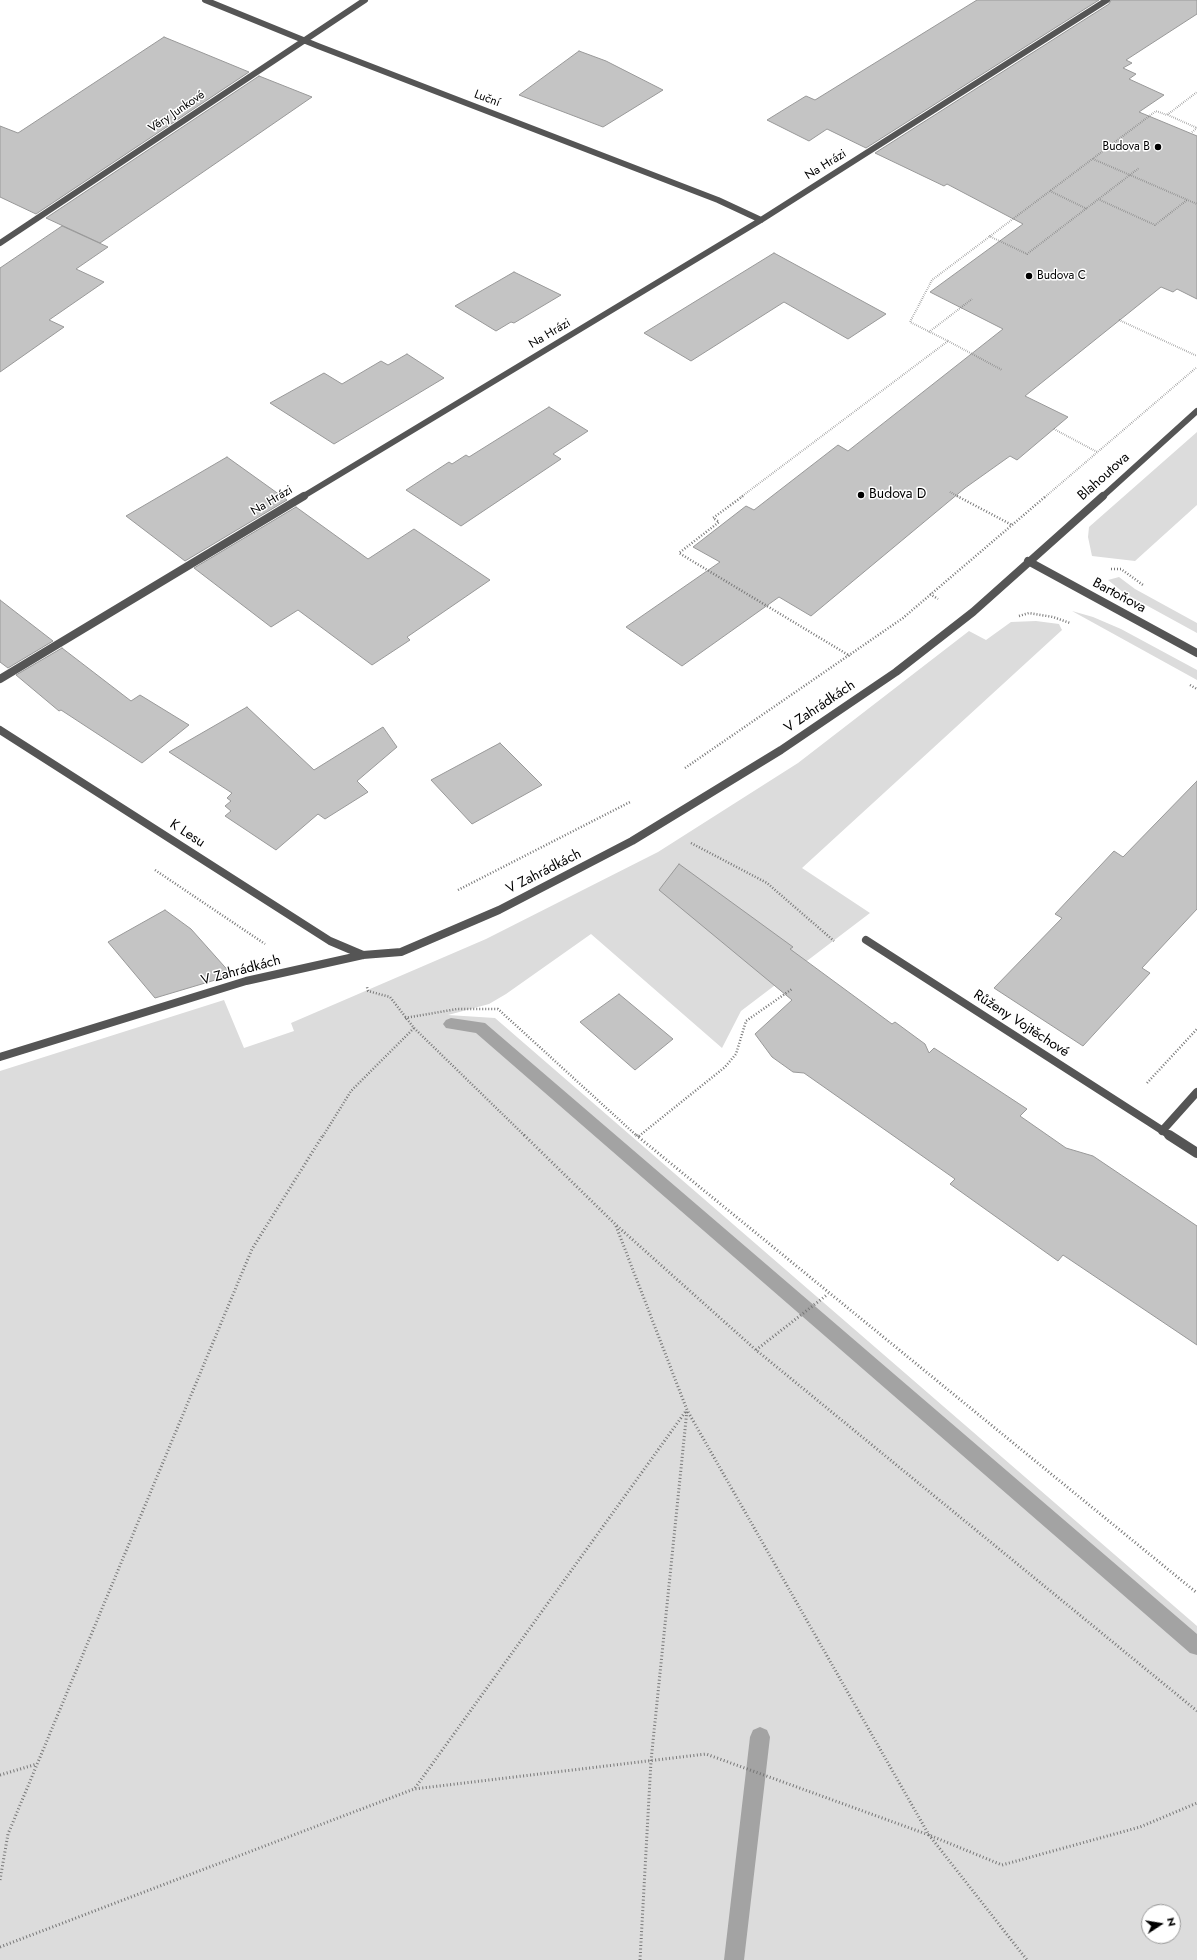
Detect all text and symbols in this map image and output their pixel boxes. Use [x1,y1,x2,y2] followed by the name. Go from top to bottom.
[146,88,208,136] street label: Věry Junkové
[472,88,502,110] street label: Luční
[1102,140,1150,154] place label: Budova B
[1153,142,1163,152] marker: Budova B
[803,147,849,183] street label: Na Hrázi
[1037,269,1086,283] place label: Budova C
[1024,271,1034,281] marker: Budova C
[527,316,573,352] street label: Na Hrázi
[1075,449,1133,505] street label: Blahoutova
[249,483,295,519] street label: Na Hrázi
[869,487,926,503] place label: Budova D
[856,490,866,500] marker: Budova D
[1089,575,1149,617] street label: Bartoňova
[781,677,859,737] street label: V Zahrádkách
[166,816,208,852] street label: K Lesu
[504,846,584,898] street label: V Zahrádkách
[199,952,283,990] street label: V Zahrádkách
[970,987,1072,1061] street label: Růženy Vojtěchové
[1141,1904,1181,1944] north arrow
[1163,1916,1180,1928] text: N

